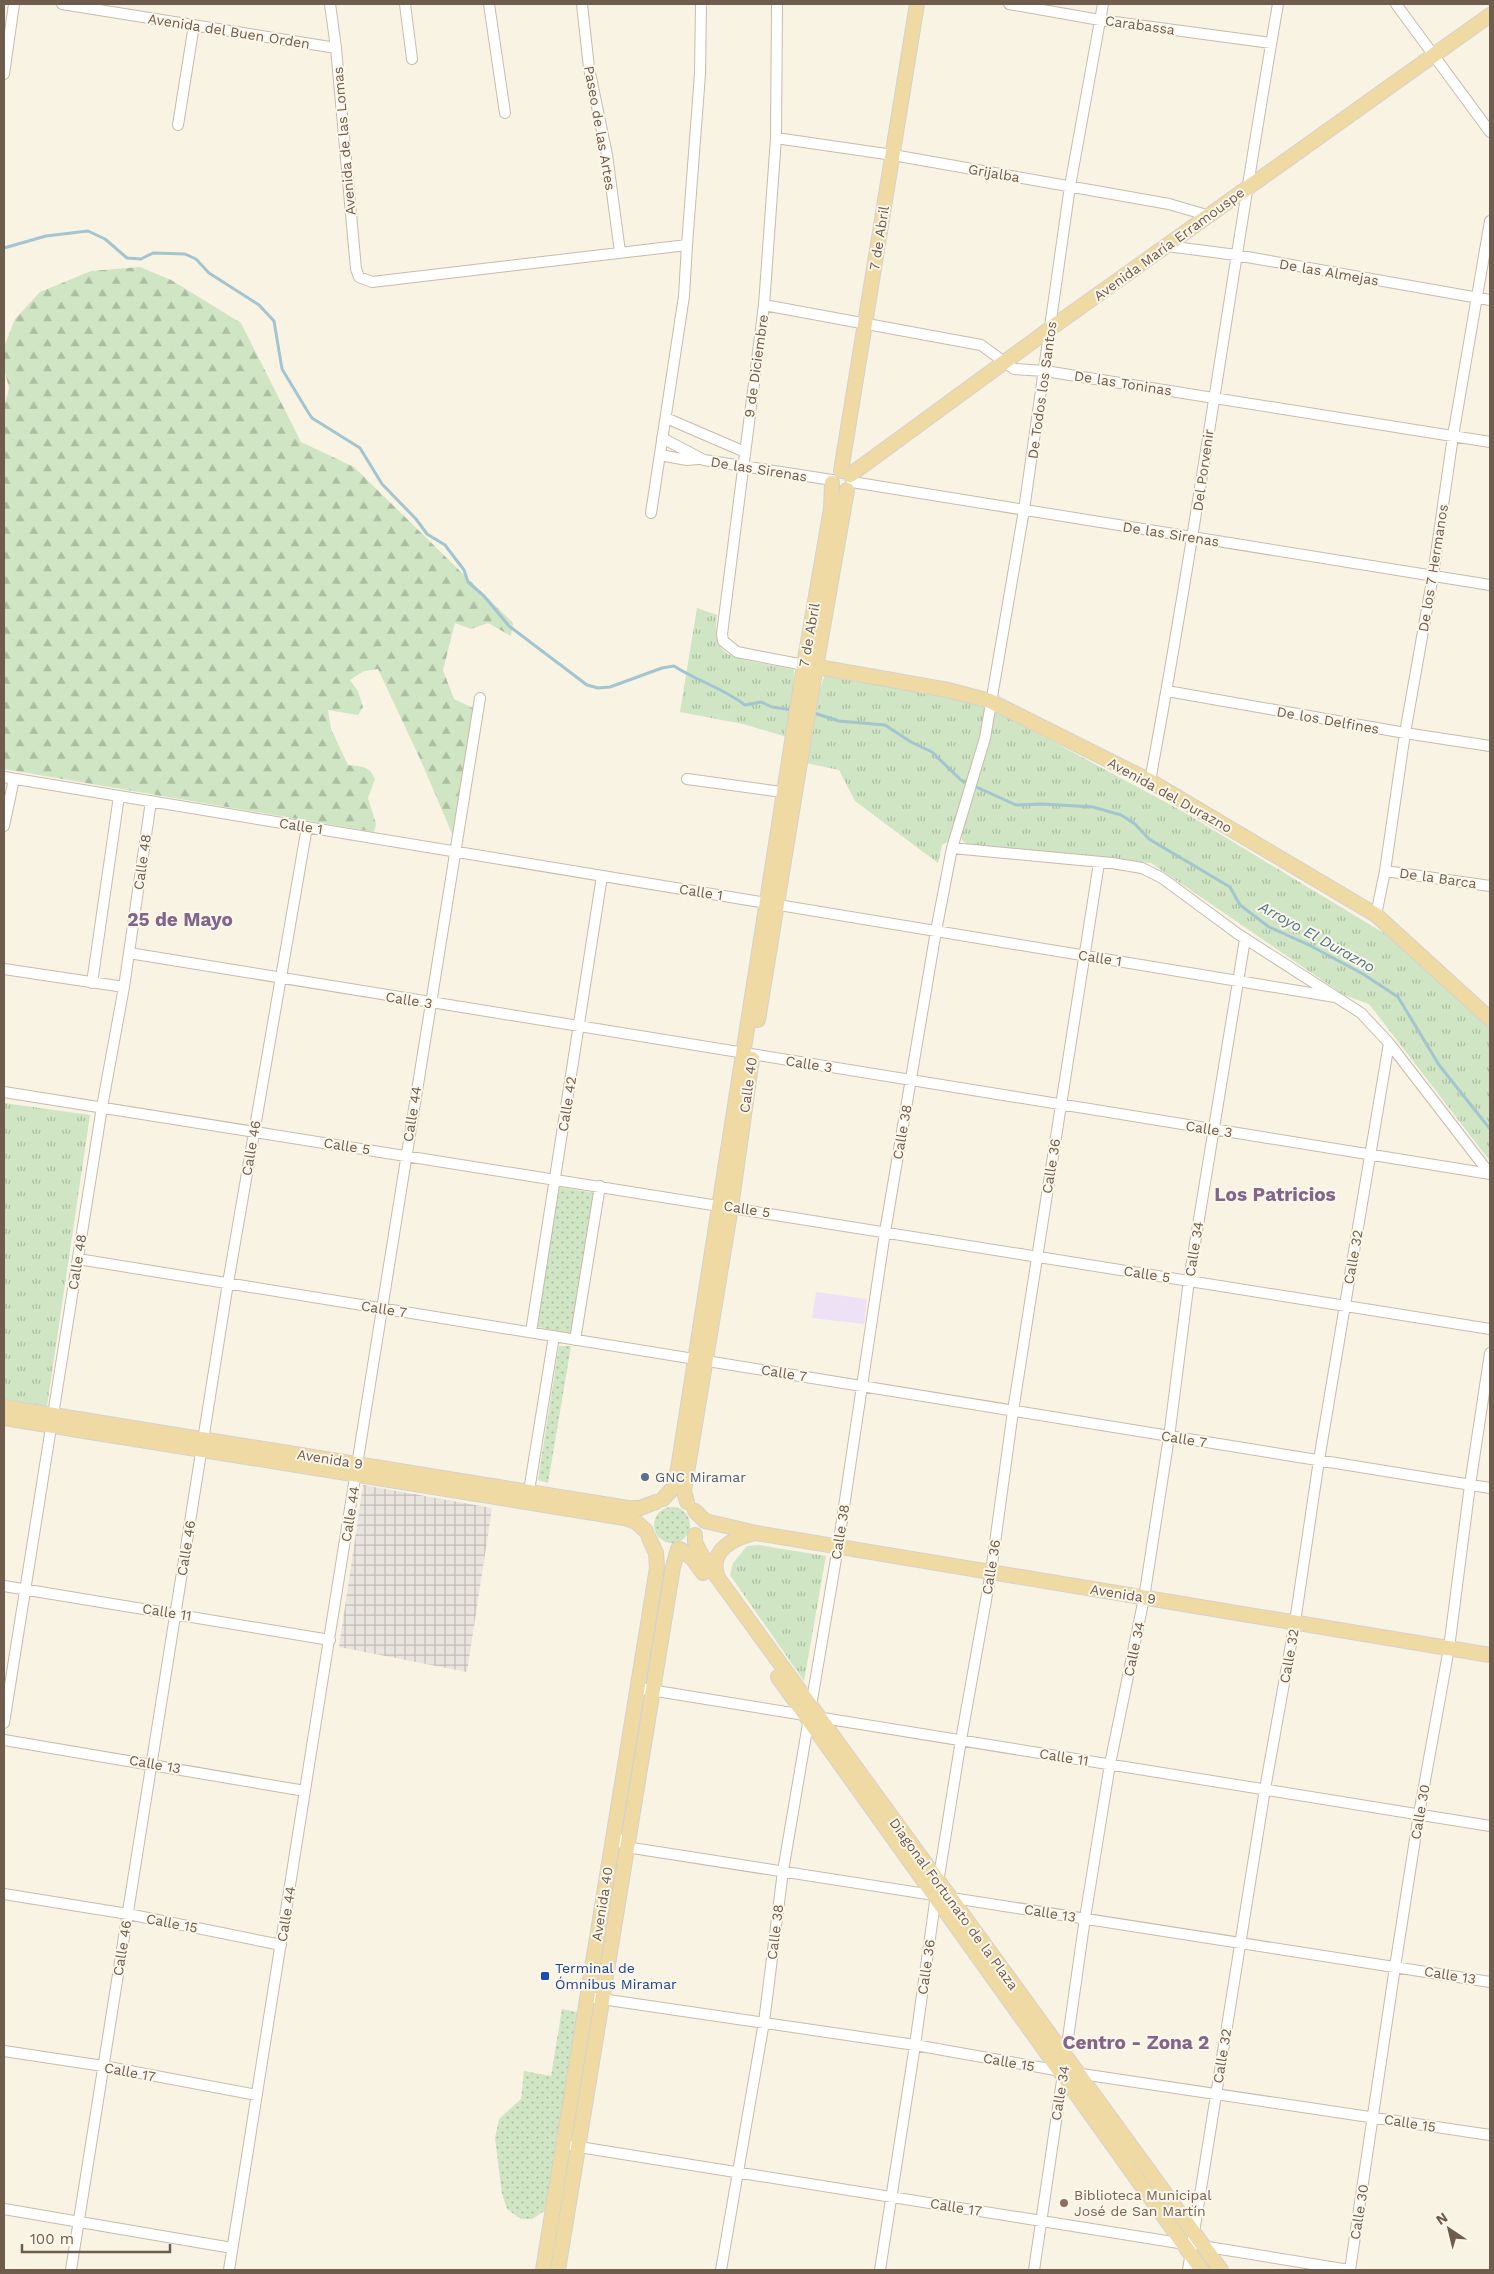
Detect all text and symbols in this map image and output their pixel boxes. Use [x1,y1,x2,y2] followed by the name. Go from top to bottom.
[147,10,311,52] street label: Avenida del Buen Orden
[1104,12,1176,38] street label: Carabassa
[581,64,619,192] street label: Paseo de las Artes
[330,66,358,216] street label: Avenida de las Lomas
[967,161,1021,185] street label: Grijalba
[1091,184,1247,304] street label: Avenida María Erramouspe
[866,204,892,271] street label: 7 de Abril
[1278,255,1380,289] street label: De las Almejas
[741,313,771,419] street label: 9 de Diciembre
[1024,320,1060,460] street label: De Todos los Santos
[1073,367,1173,399] street label: De las Toninas
[1189,428,1217,512] street label: Del Porvenir
[710,453,808,485] street label: De las Sirenas
[1415,503,1451,633] street label: De los 7 Hermanos
[1122,518,1220,550] street label: De las Sirenas
[795,601,823,668] street label: 7 de Abril
[1276,703,1380,737] street label: De los Delfines
[1105,754,1235,836] street label: Avenida del Durazno
[278,815,324,837] street label: Calle 1
[130,833,154,891] street label: Calle 48
[1398,865,1478,891] street label: De la Barca
[678,881,724,903] street label: Calle 1
[1255,897,1378,976] water label: Arroyo El Durazno
[127,908,233,931] district label: 25 de Mayo
[1077,947,1123,969] street label: Calle 1
[384,988,434,1012] street label: Calle 3
[784,1052,834,1076] street label: Calle 3
[736,1056,760,1114] street label: Calle 40
[555,1075,579,1133] street label: Calle 42
[400,1085,424,1143] street label: Calle 44
[889,1103,915,1161] street label: Calle 38
[1184,1117,1234,1141] street label: Calle 3
[238,1119,264,1177] street label: Calle 46
[322,1134,372,1158] street label: Calle 5
[1039,1137,1063,1195] street label: Calle 36
[1214,1183,1336,1206] district label: Los Patricios
[722,1197,772,1221] street label: Calle 5
[1182,1220,1206,1278] street label: Calle 34
[1340,1228,1366,1286] street label: Calle 32
[65,1233,89,1291] street label: Calle 48
[1122,1262,1172,1286] street label: Calle 5
[360,1297,408,1321] street label: Calle 7
[760,1361,808,1385] street label: Calle 7
[1160,1427,1208,1451] street label: Calle 7
[296,1446,364,1472] street label: Avenida 9
[655,1469,746,1485] place label: GNC Miramar
[639,1471,651,1483] marker: GNC Miramar
[338,1485,362,1543] street label: Calle 44
[828,1503,852,1561] street label: Calle 38
[174,1519,198,1577] street label: Calle 46
[979,1538,1003,1596] street label: Calle 36
[1089,1581,1157,1607] street label: Avenida 9
[141,1600,193,1624] street label: Calle 11
[1120,1620,1148,1678] street label: Calle 34
[1276,1627,1302,1685] street label: Calle 32
[1038,1745,1090,1769] street label: Calle 11
[128,1752,182,1776] street label: Calle 13
[1407,1783,1433,1841] street label: Calle 30
[886,1815,1022,1993] street label: Diagonal Fortunato de la Plaza
[588,1866,616,1942] street label: Avenida 40
[274,1885,298,1943] street label: Calle 44
[1023,1901,1077,1925] street label: Calle 13
[764,1903,786,1961] street label: Calle 38
[145,1910,199,1936] street label: Calle 15
[110,1919,134,1977] street label: Calle 46
[914,1938,938,1996] street label: Calle 36
[555,1960,677,1992] place label: Terminal de Ómnibus Miramar
[1423,1963,1477,1987] street label: Calle 13
[539,1970,551,1982] marker: Terminal de Ómnibus Miramar
[1210,2027,1234,2085] street label: Calle 32
[1063,2031,1209,2054] district label: Centro - Zona 2
[982,2050,1036,2074] street label: Calle 15
[103,2059,157,2085] street label: Calle 17
[1048,2064,1072,2122] street label: Calle 34
[1383,2111,1437,2135] street label: Calle 15
[1347,2183,1371,2241] street label: Calle 30
[1074,2187,1212,2219] place label: Biblioteca Municipal José de San Martín
[929,2195,983,2219] street label: Calle 17
[1058,2197,1070,2209] marker: Biblioteca Municipal José de San Martín
[1424,2204,1474,2254] north arrow
[1433,2209,1450,2228] text: N
[22,2222,170,2254] scale bar
[30,2230,74,2248] text: 100 m

